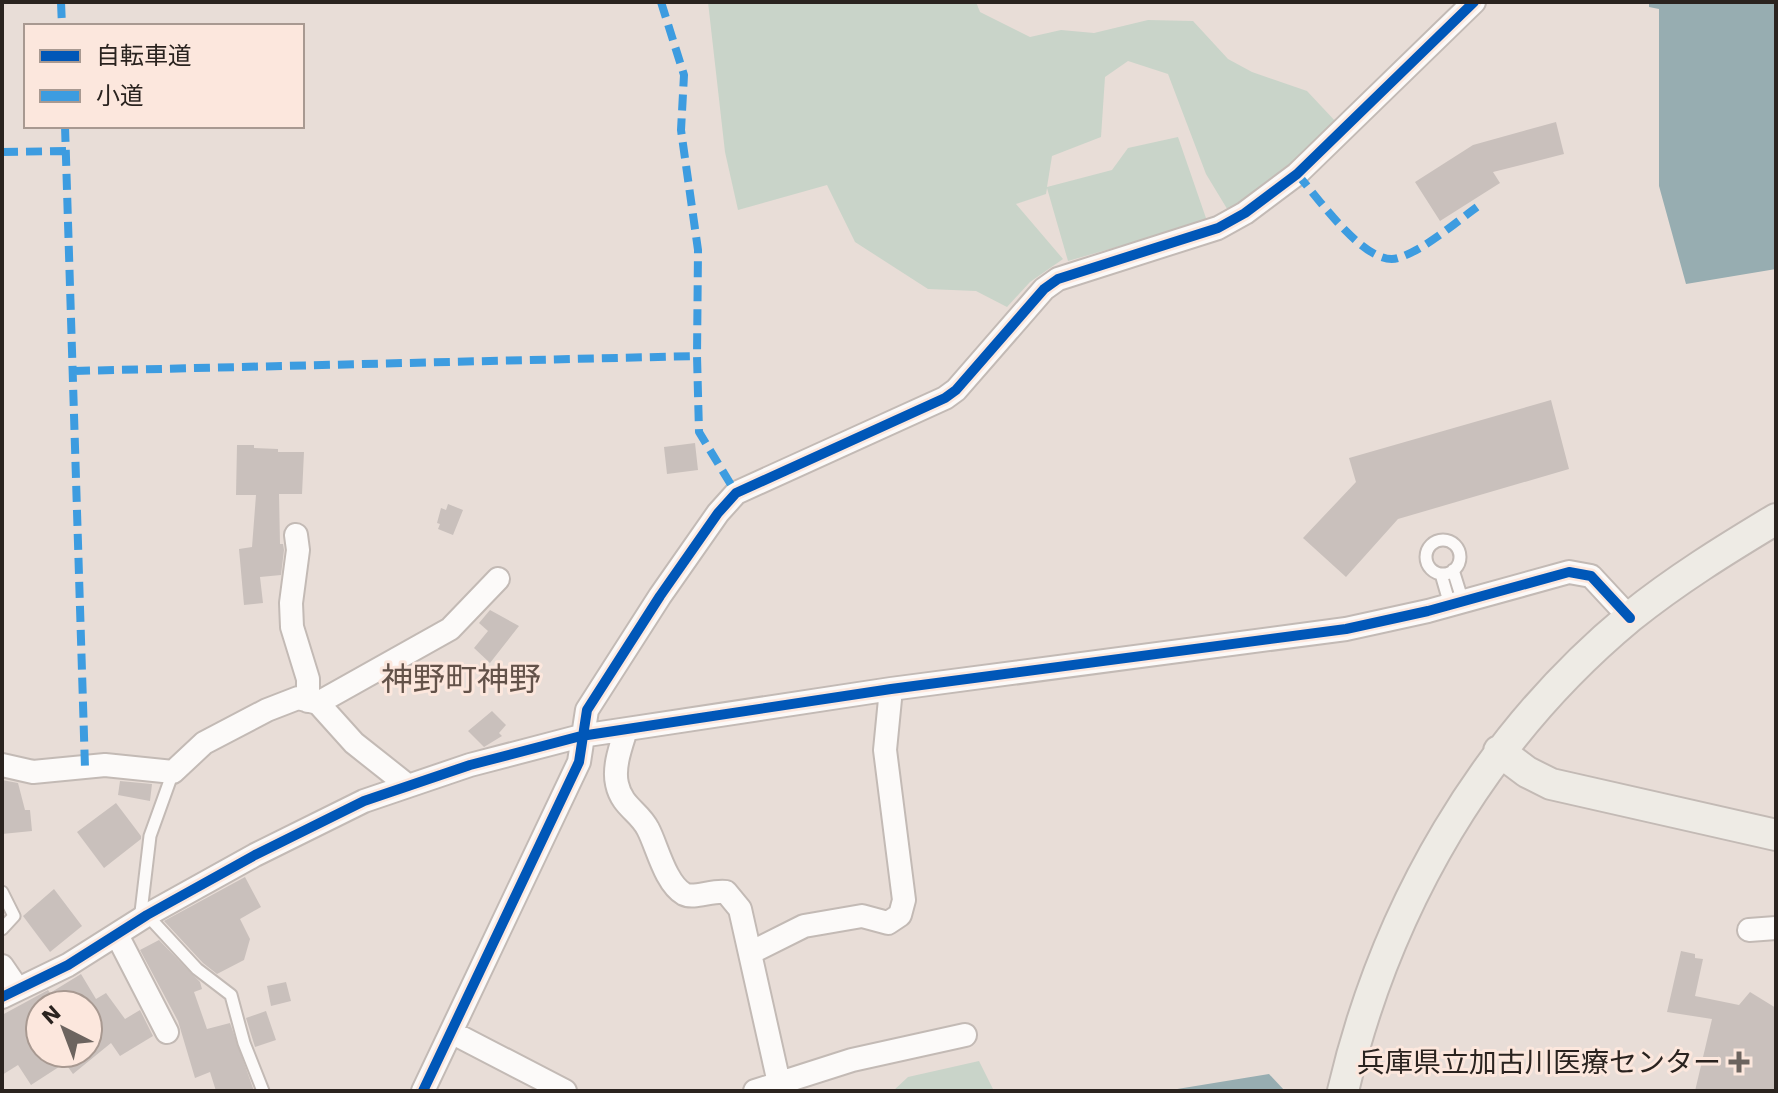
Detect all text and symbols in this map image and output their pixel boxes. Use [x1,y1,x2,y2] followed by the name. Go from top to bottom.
[24,24,304,128] legend
[96,42,192,70] text: 自転車道
[96,82,144,110] text: 小道
[381,660,541,698] district label: 神野町神野
[24,989,104,1069] north arrow
[37,1000,65,1029] text: N
[1357,1046,1721,1079] place label: 兵庫県立加古川医療センター
[1728,1051,1750,1073] marker: 兵庫県立加古川医療センター

